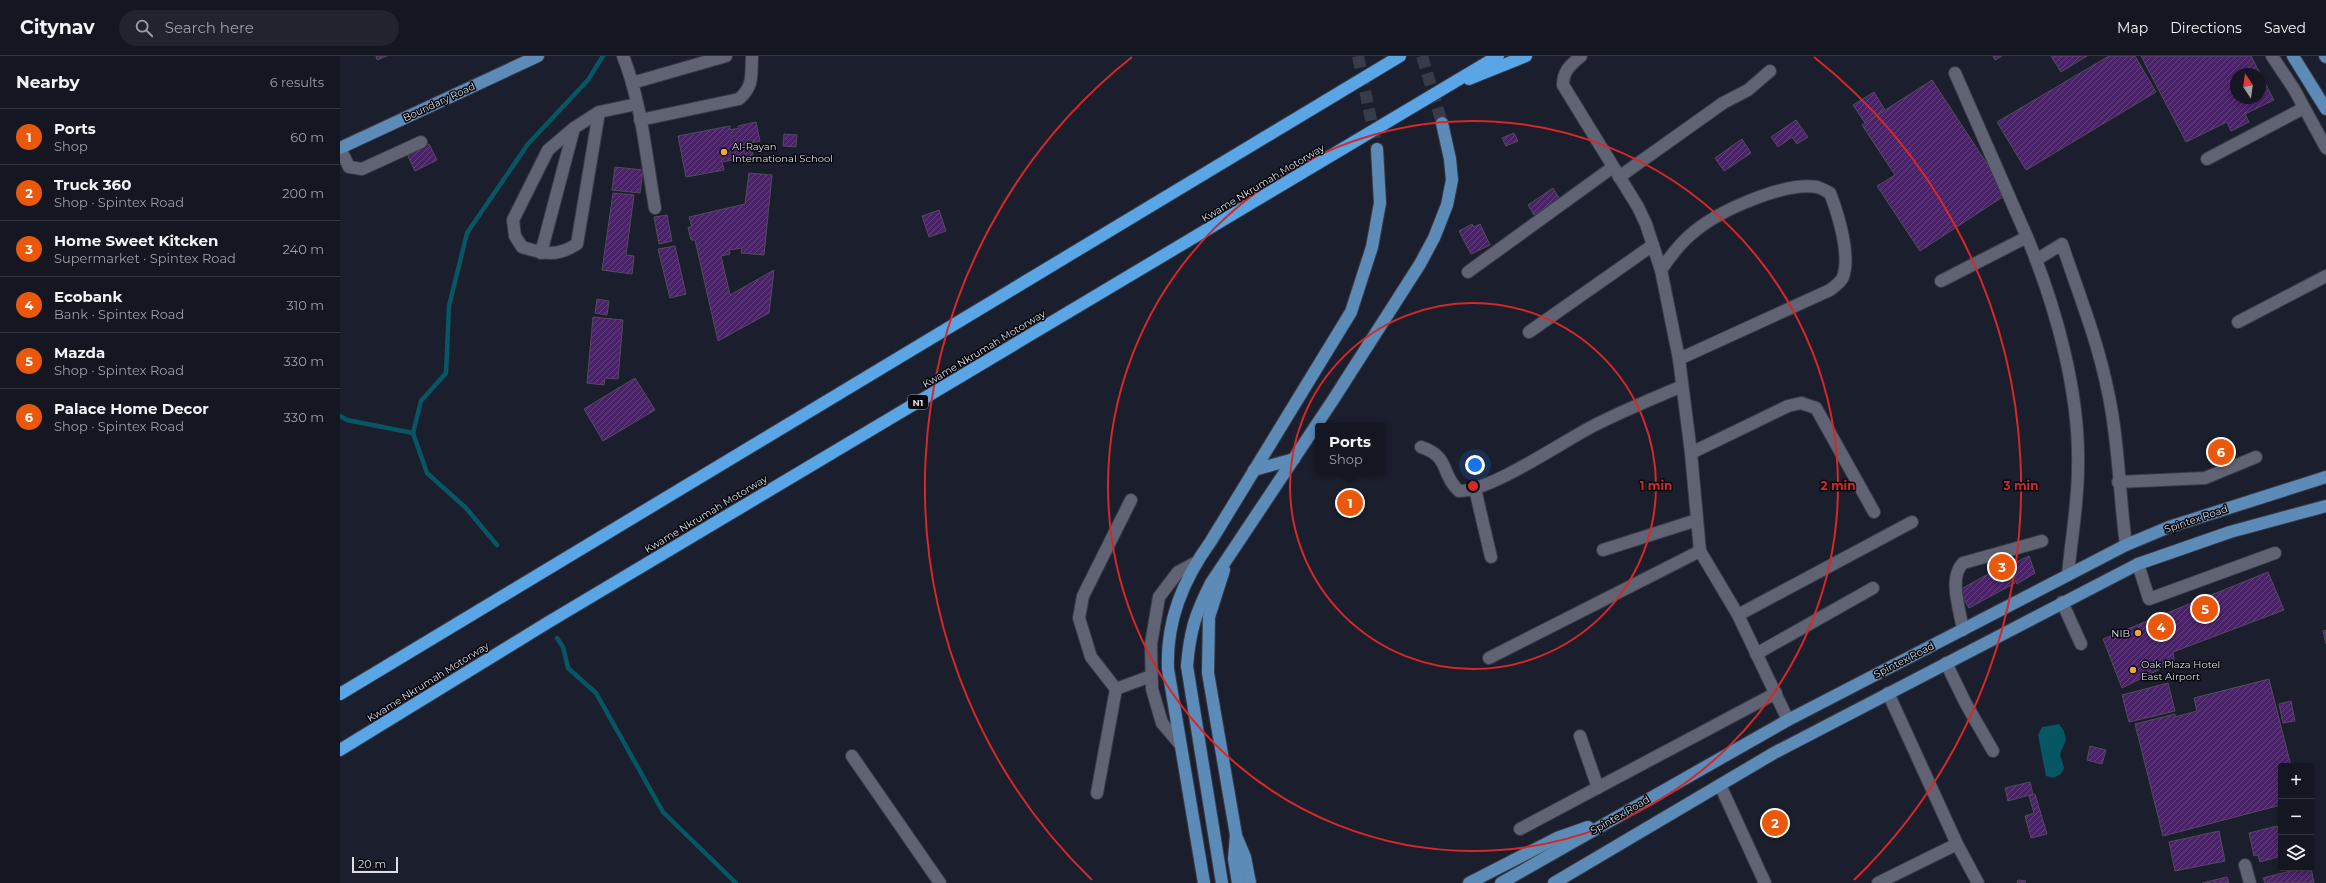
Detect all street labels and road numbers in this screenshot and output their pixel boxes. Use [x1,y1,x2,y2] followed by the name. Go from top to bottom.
[401,80,477,124] street label: Boundary Road
[1199,141,1327,225] street label: Kwame Nkrumah Motorway
[920,307,1048,391] street label: Kwame Nkrumah Motorway
[908,395,928,409] road number: N1
[642,472,770,556] street label: Kwame Nkrumah Motorway
[2163,502,2229,536] street label: Spintex Road
[365,639,492,725] street label: Kwame Nkrumah Motorway
[1872,639,1936,681] street label: Spintex Road
[1588,793,1652,837] street label: Spintex Road

